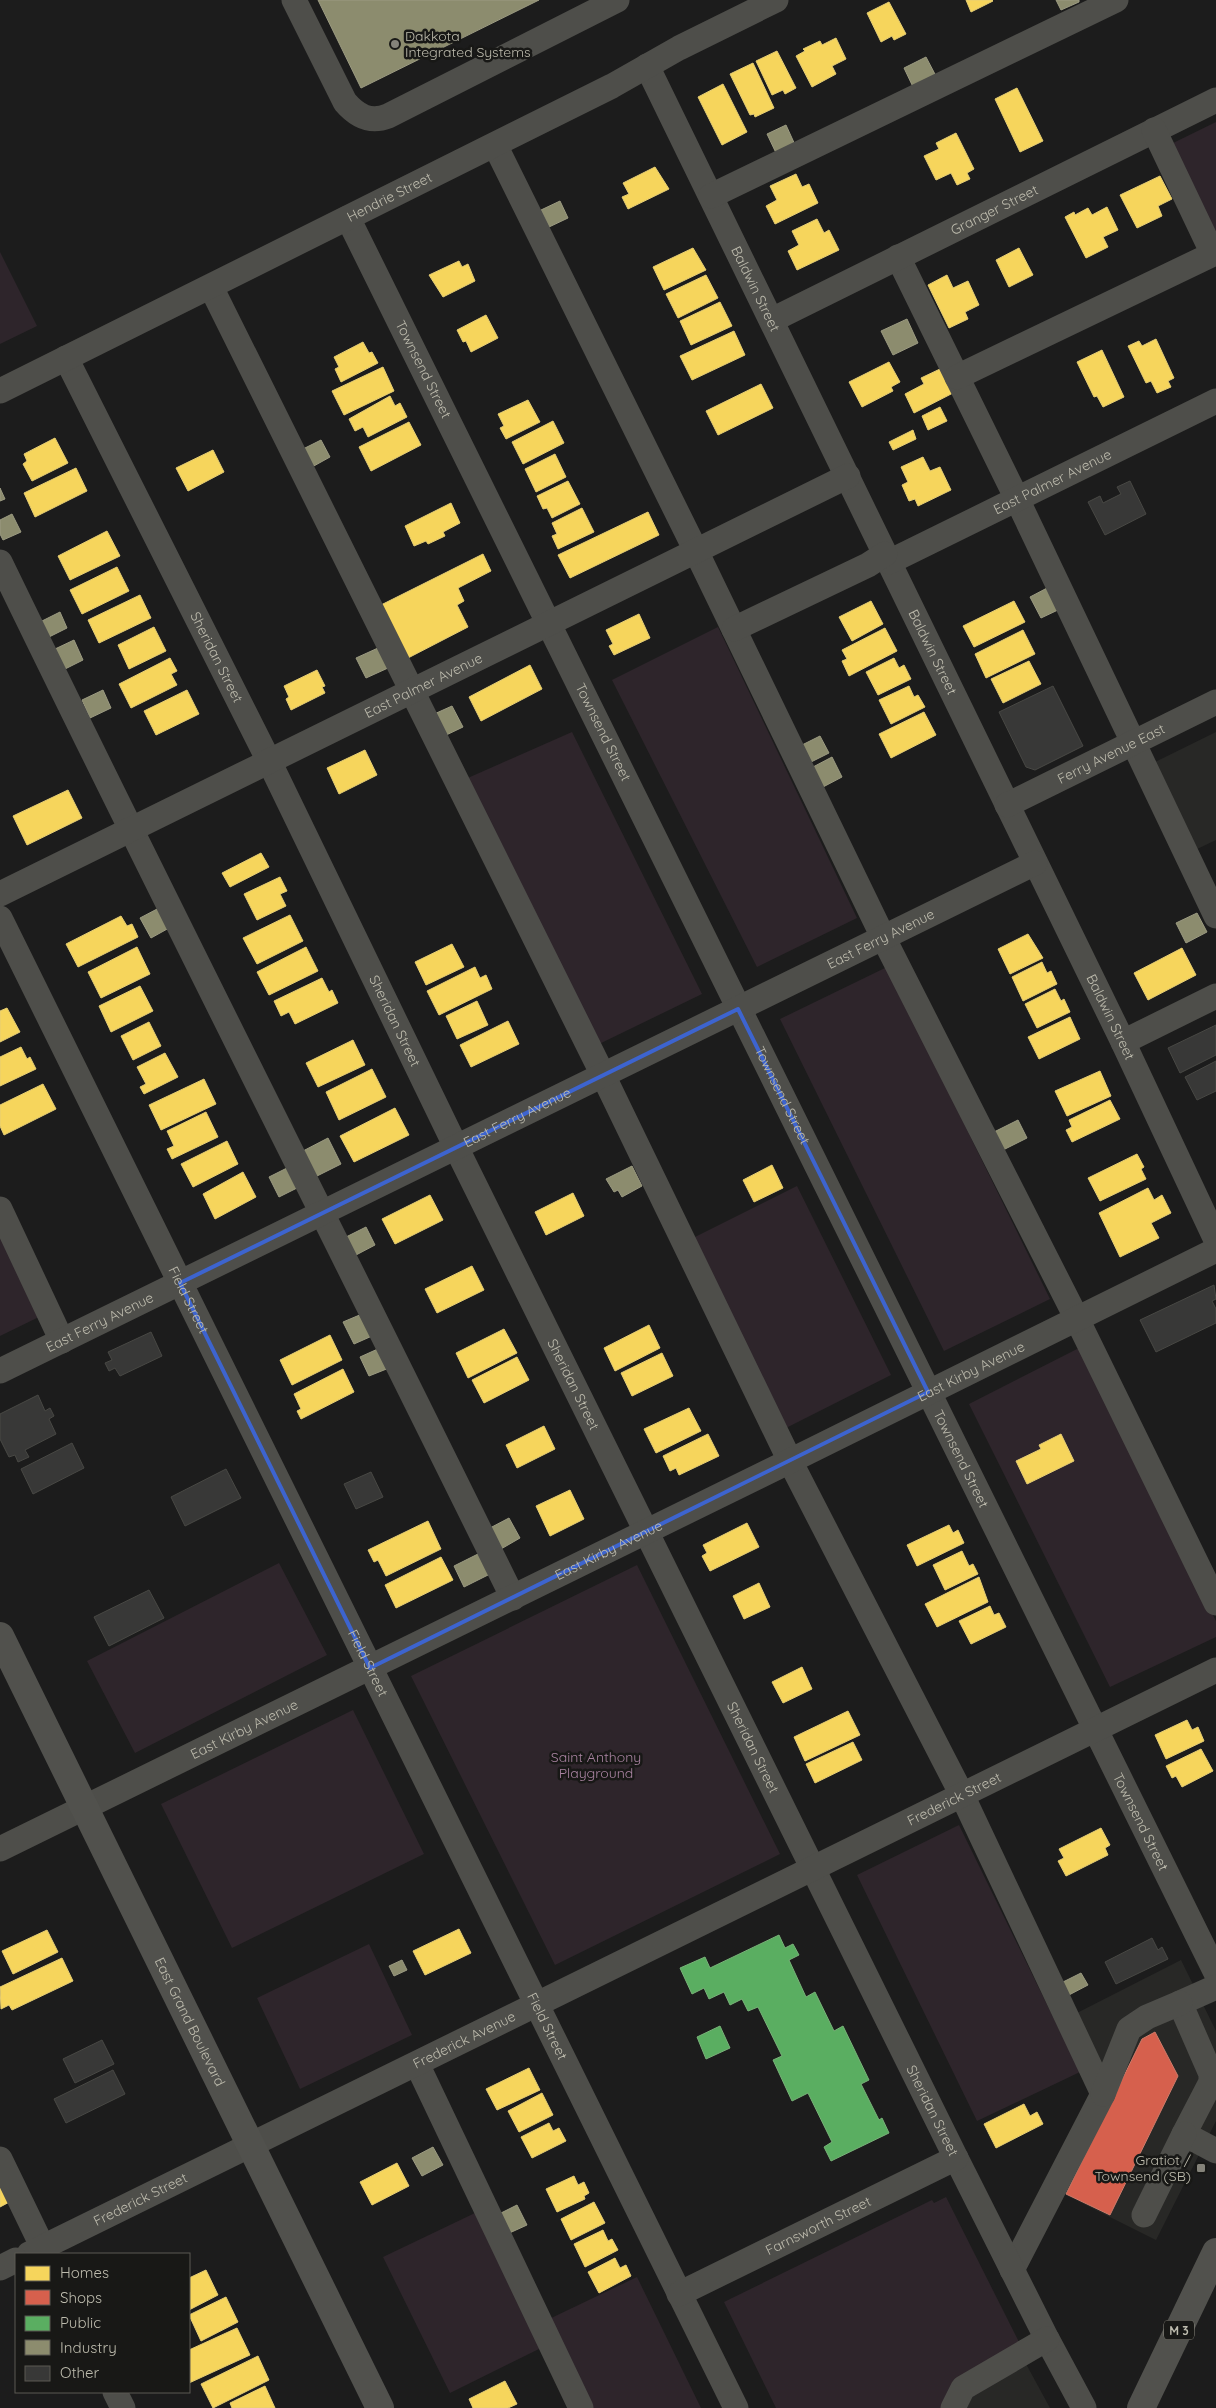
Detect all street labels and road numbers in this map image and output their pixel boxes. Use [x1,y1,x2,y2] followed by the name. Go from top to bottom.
[344,168,435,226] street label: Hendrie Street
[947,181,1041,239] street label: Granger Street
[727,243,784,335] street label: Baldwin Street
[392,317,455,421] street label: Townsend Street
[990,445,1114,518] street label: East Palmer Avenue
[904,606,961,698] street label: Baldwin Street
[186,609,247,706] street label: Sheridan Street
[361,649,485,722] street label: East Palmer Avenue
[571,680,635,784] street label: Townsend Street
[1054,720,1168,788] street label: Ferry Avenue East
[824,905,938,973] street label: East Ferry Avenue
[1082,971,1139,1063] street label: Baldwin Street
[365,972,425,1070] street label: Sheridan Street
[751,1043,814,1148] street label: Townsend Street
[460,1083,574,1151] street label: East Ferry Avenue
[165,1263,213,1337] street label: Field Street
[43,1288,157,1356] street label: East Ferry Avenue
[543,1336,604,1433] street label: Sheridan Street
[914,1337,1028,1406] street label: East Kirby Avenue
[930,1407,993,1511] street label: Townsend Street
[552,1516,665,1584] street label: East Kirby Avenue
[344,1627,392,1700] street label: Field Street
[187,1695,301,1763] street label: East Kirby Avenue
[723,1699,783,1796] street label: Sheridan Street
[904,1768,1004,1830] street label: Frederick Street
[1109,1770,1173,1874] street label: Townsend Street
[151,1954,229,2089] street label: East Grand Boulevard
[523,1990,572,2063] street label: Field Street
[410,2007,519,2073] street label: Frederick Avenue
[902,2062,963,2159] street label: Sheridan Street
[90,2168,190,2230] street label: Frederick Street
[762,2192,874,2259] street label: Farnsworth Street
[1164,2320,1194,2340] road number: M 3

